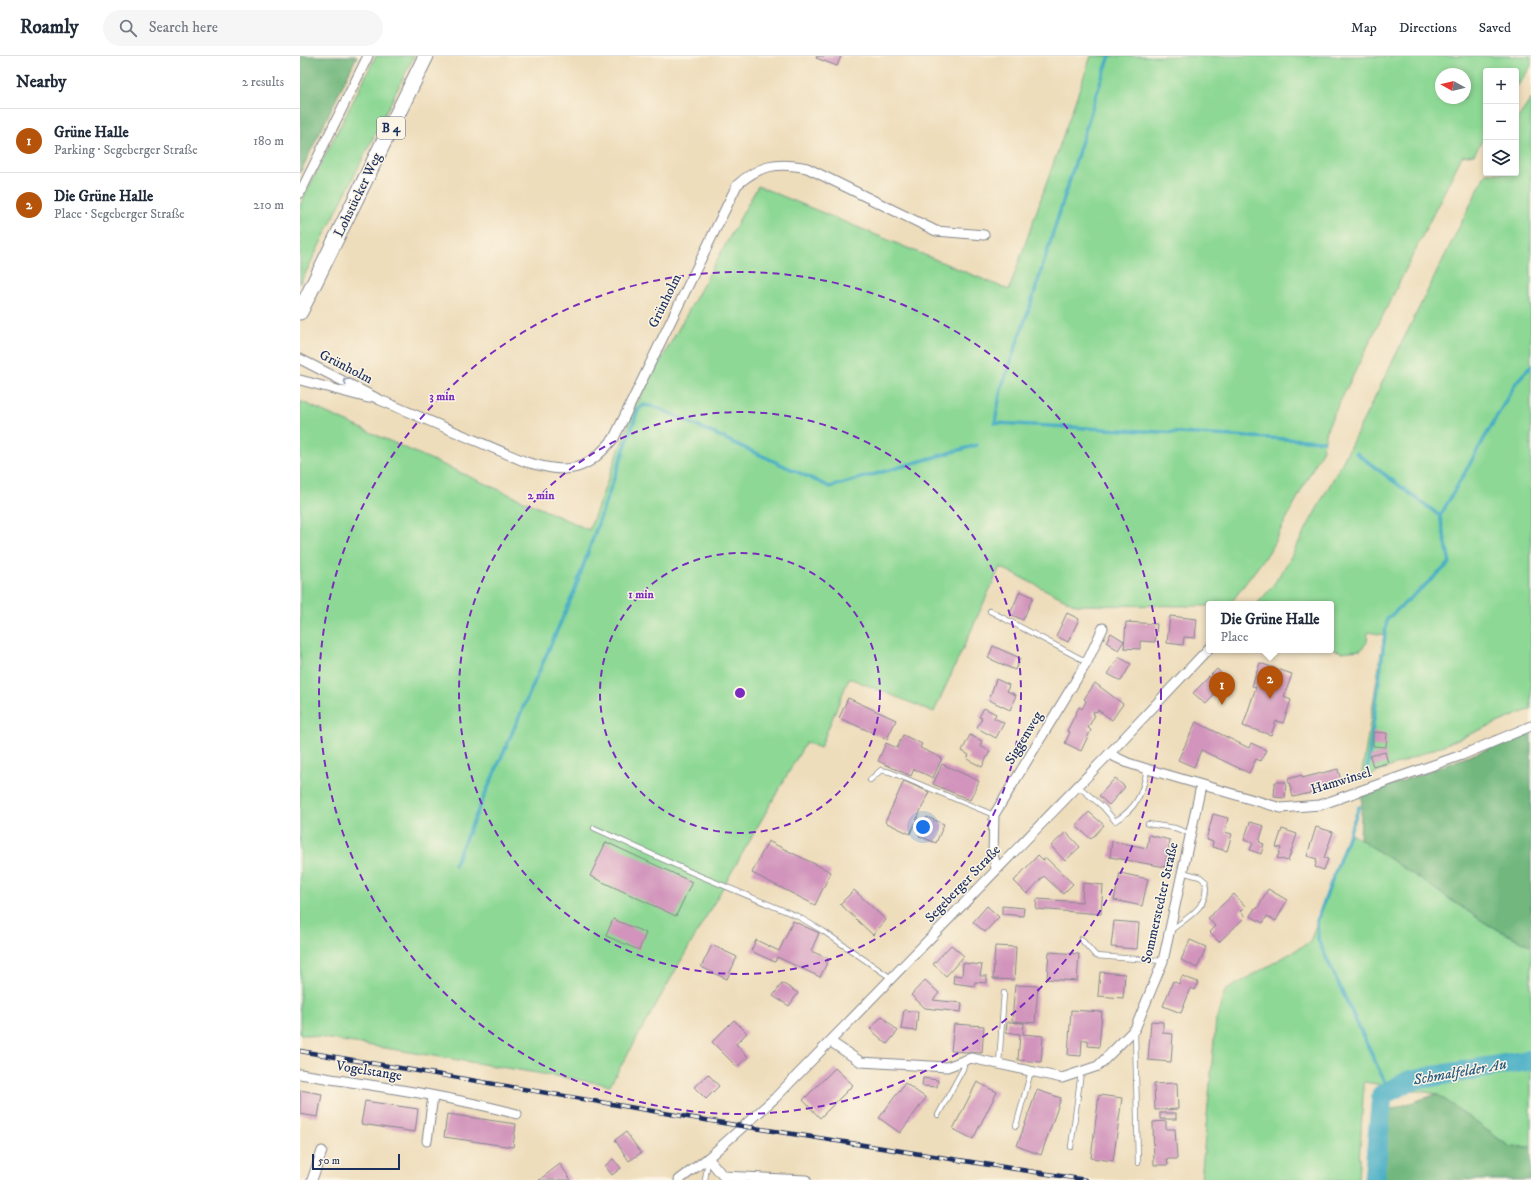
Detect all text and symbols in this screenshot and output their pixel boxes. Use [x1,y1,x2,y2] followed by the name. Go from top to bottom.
[103,10,383,46] search box
[20,16,79,39] text: Roamly
[117,17,139,39] icon: search
[149,18,218,37] text: Search here
[1351,19,1377,37] text: Map
[1399,19,1457,37] text: Directions
[1479,19,1511,37] text: Saved
[1435,68,1471,104] north arrow
[1483,68,1519,176] map controls
[1483,68,1519,104] button: +
[16,71,66,93] text: Nearby
[242,74,284,90] text: 2 results
[1483,104,1519,140] button: −
[377,117,405,139] road number: B 4
[54,123,129,142] text: Grüne Halle
[27,133,31,149] text: 1
[253,133,284,149] text: 180 m
[1483,140,1519,176] button: layers
[54,142,198,158] text: Parking · Segeberger Straße
[330,150,386,240] street label: Lohstücker Weg
[54,187,153,206] text: Die Grüne Halle
[26,197,32,213] text: 2
[253,197,284,213] text: 210 m
[54,206,185,222] text: Place · Segeberger Straße
[644,271,686,331] street label: Grünholm
[316,346,376,388] street label: Grünholm
[342,379,350,386] one-way arrow
[429,389,455,404] text: 3 min
[528,488,555,503] text: 2 min
[628,587,654,602] text: 1 min
[1206,601,1334,653] popup
[1220,610,1320,629] text: Die Grüne Halle
[1220,629,1248,645] text: Place
[1257,666,1283,699] pin: 2
[1209,672,1235,705] pin: 1
[733,686,747,700] centre of rings
[1001,708,1047,768] street label: Siggenweg
[1308,763,1374,799] street label: Hamwinsel
[913,817,933,837] your location
[1137,840,1183,965] street label: Sommerstedter Straße
[921,841,1005,927] street label: Segeberger Straße
[1411,1054,1508,1090] water label: Schmalfelder Au
[334,1057,404,1085] street label: Vogelstange
[312,1152,400,1171] scale bar
[318,1154,340,1168] text: 50 m

